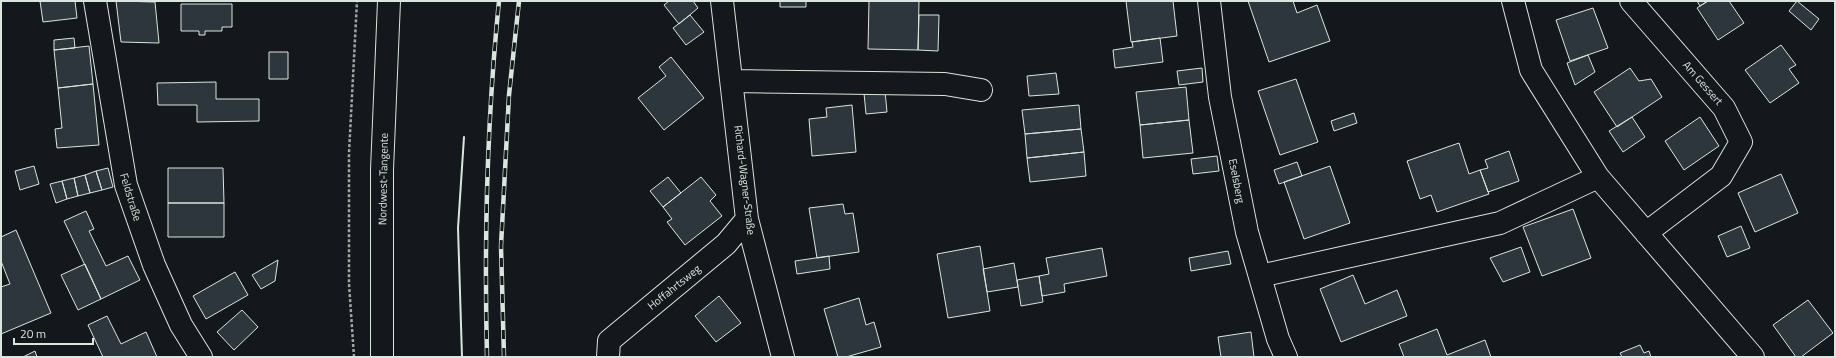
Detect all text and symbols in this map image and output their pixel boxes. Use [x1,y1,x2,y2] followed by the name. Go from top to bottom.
[1679,57,1727,109] street label: Am Gessert
[730,124,760,236] street label: Richard-Wagner-Straße
[374,132,392,225] street label: Nordwest-Tangente
[1225,157,1249,205] street label: Eselsberg
[116,171,146,224] street label: Feldstraße
[644,260,704,313] street label: Hoffahrtsweg
[14,320,93,346] scale bar
[20,324,46,343] text: 20 m

